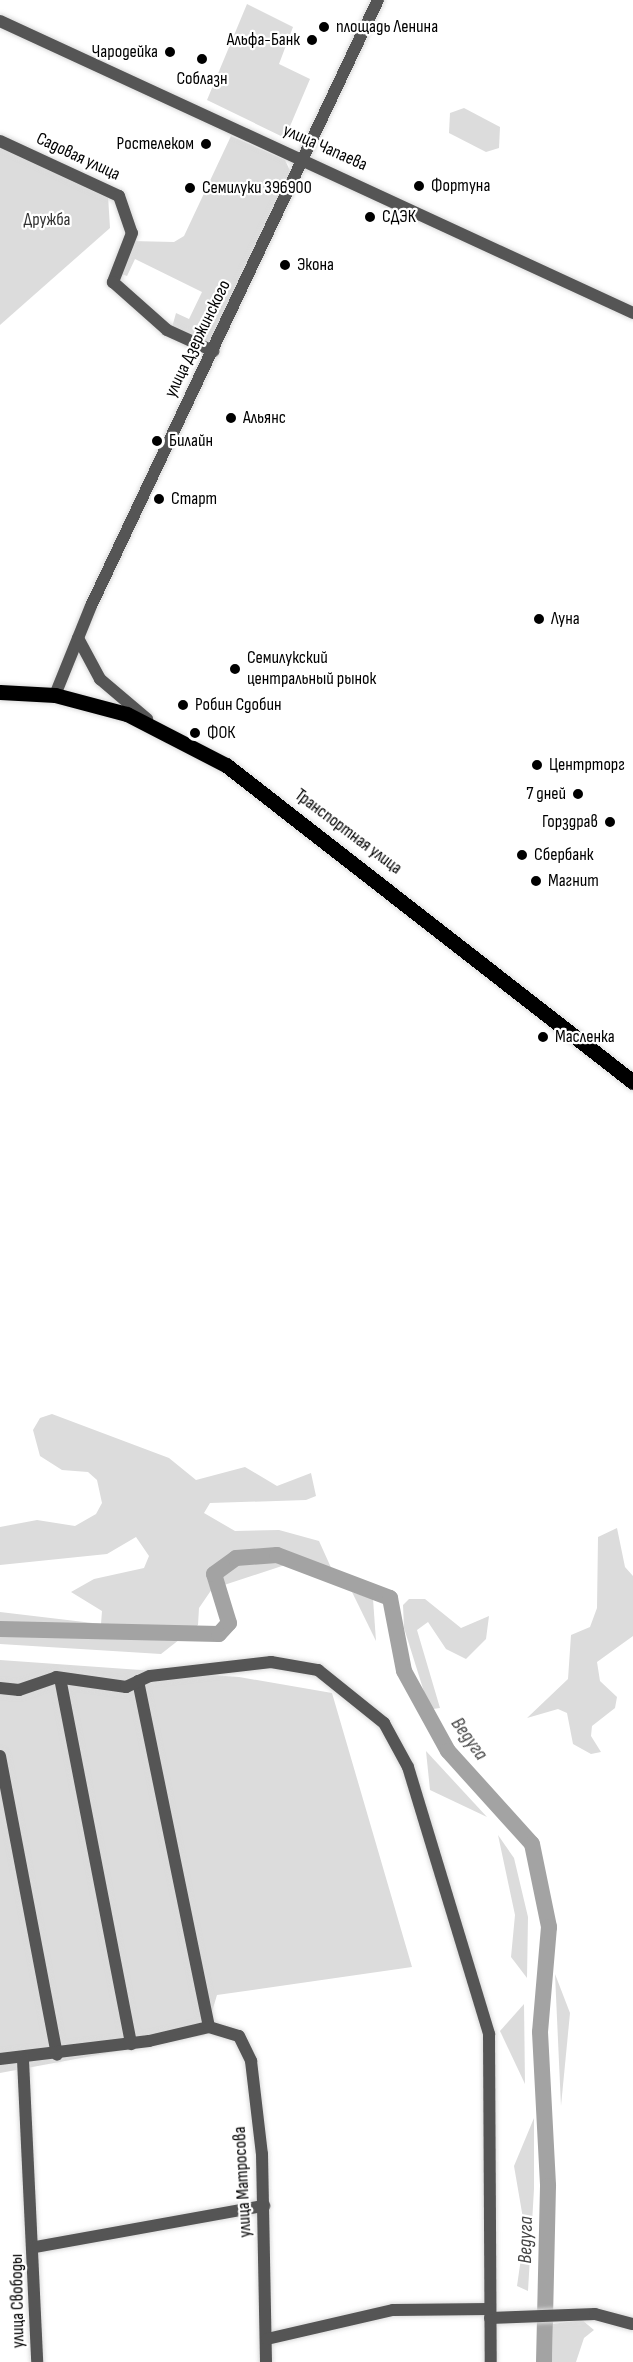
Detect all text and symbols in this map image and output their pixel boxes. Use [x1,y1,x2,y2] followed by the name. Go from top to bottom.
[336,16,438,38] place label: площадь Ленина
[317,20,331,34] marker: площадь Ленина
[227,29,300,51] place label: Альфа-Банк
[305,33,319,47] marker: Альфа-Банк
[92,41,158,63] place label: Чародейка
[163,45,177,59] marker: Чародейка
[195,52,209,66] marker: Соблазн
[177,68,227,90] place label: Соблазн
[280,120,370,176] street label: улица Чапаева
[33,128,123,186] street label: Садовая улица
[117,133,194,155] place label: Ростелеком
[199,137,213,151] marker: Ростелеком
[431,175,490,197] place label: Фортуна
[202,177,312,199] place label: Семилуки 396900
[412,179,426,193] marker: Фортуна
[183,181,197,195] marker: Семилуки 396900
[382,206,416,228] place label: СДЭК
[24,209,70,231] park label: Дружба
[363,210,377,224] marker: СДЭК
[297,254,334,276] place label: Экона
[278,258,292,272] marker: Экона
[160,277,236,401] street label: улица Дзержинского
[243,407,286,429] place label: Альянс
[224,411,238,425] marker: Альянс
[169,430,213,452] place label: Билайн
[150,434,164,448] marker: Билайн
[171,488,217,510] place label: Старт
[152,492,166,506] marker: Старт
[551,608,580,630] place label: Луна
[532,612,546,626] marker: Луна
[247,648,376,690] place label: Семилукский центральный рынок
[228,662,242,676] marker: Семилукский центральный рынок
[195,694,281,716] place label: Робин Сдобин
[176,698,190,712] marker: Робин Сдобин
[207,722,235,744] place label: ФОК
[188,726,202,740] marker: ФОК
[549,754,625,776] place label: Центрторг
[530,758,544,772] marker: Центрторг
[526,783,566,805] place label: 7 дней
[290,785,406,879] street label: Транспортная улица
[571,787,585,801] marker: 7 дней
[542,811,598,833] place label: Горздрав
[603,815,617,829] marker: Горздрав
[534,844,594,866] place label: Сбербанк
[515,848,529,862] marker: Сбербанк
[548,870,599,892] place label: Магнит
[529,874,543,888] marker: Магнит
[555,1026,615,1048] place label: Масленка
[536,1030,550,1044] marker: Масленка
[445,1713,493,1765] water label: Ведуга
[229,2126,257,2238] street label: улица Матросова
[514,2216,538,2264] water label: Ведуга
[6,2254,30,2348] street label: улица Свободы

